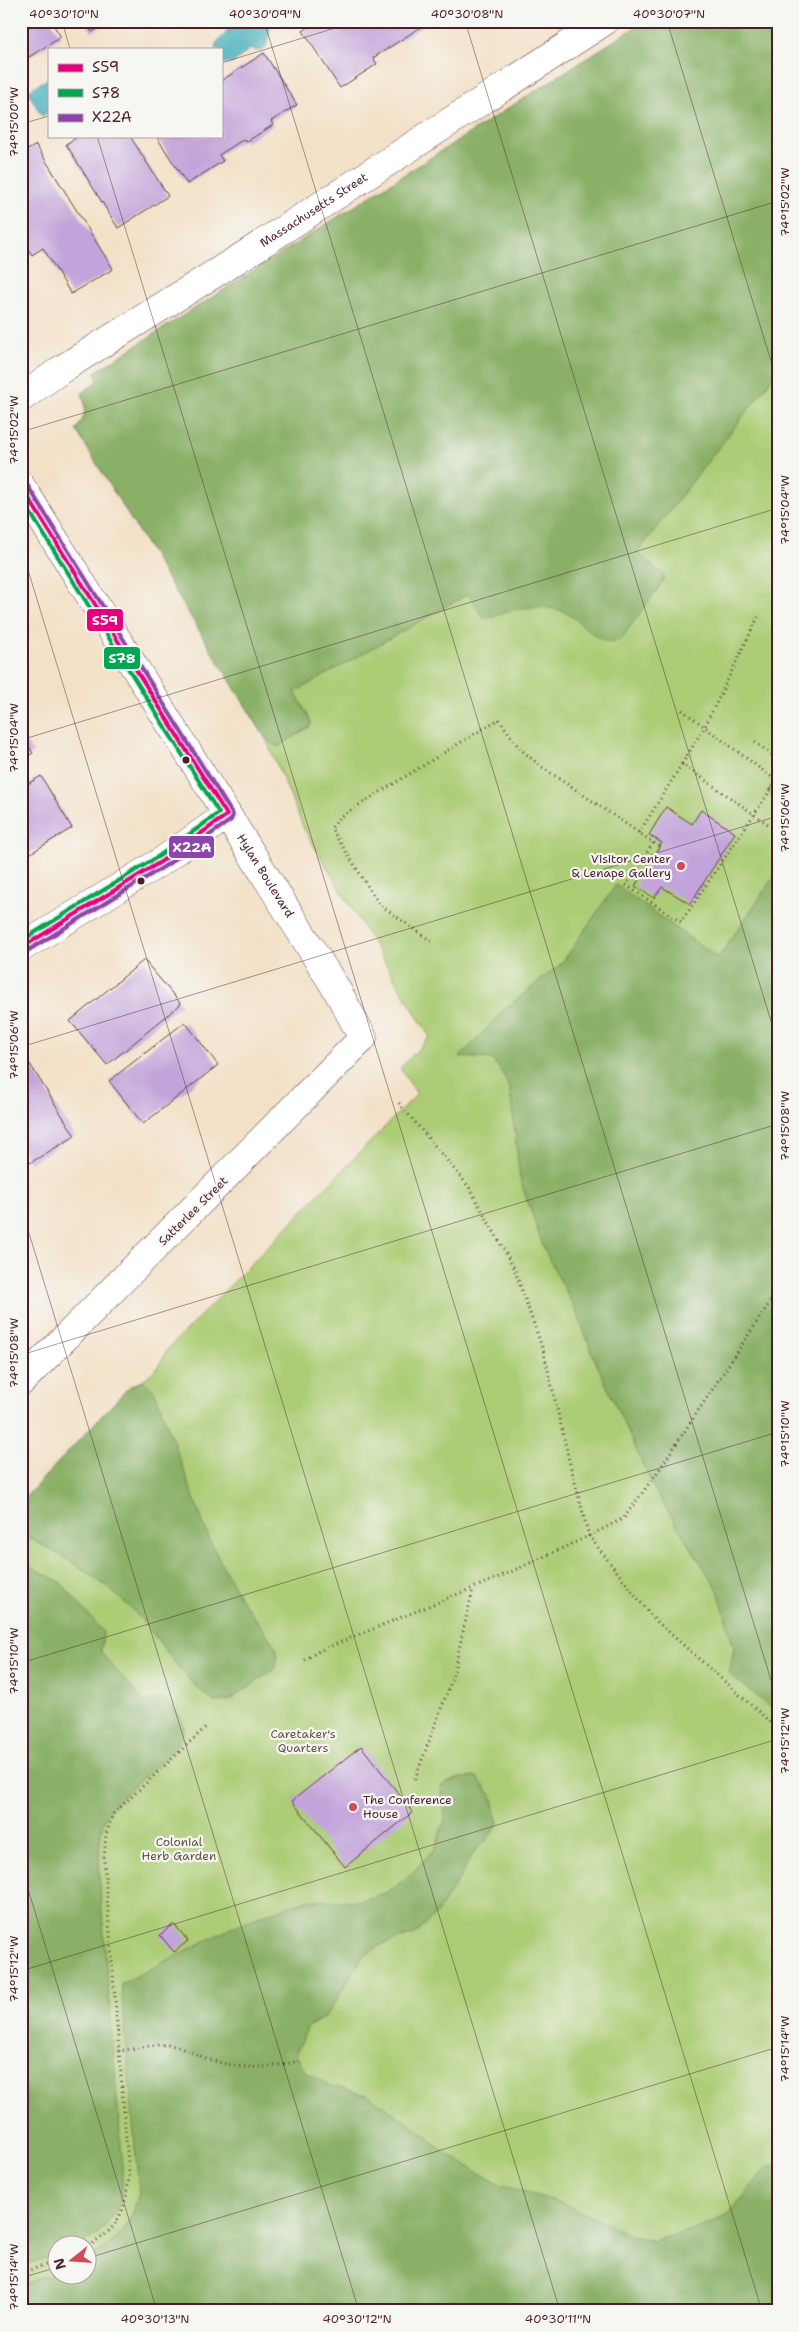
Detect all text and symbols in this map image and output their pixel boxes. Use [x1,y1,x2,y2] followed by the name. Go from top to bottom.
[29,6,99,22] text: 40°30'10"N
[229,6,301,22] text: 40°30'09"N
[431,6,503,22] text: 40°30'08"N
[633,6,705,22] text: 40°30'07"N
[48,48,222,138] legend
[92,57,119,77] text: S59
[92,83,120,103] text: S78
[6,87,22,157] text: 74°15'00"W
[92,107,132,127] text: X22A
[777,167,793,237] text: 74°15'02"W
[257,169,371,251] street label: Massachusetts Street
[6,395,22,465] text: 74°15'02"W
[777,475,793,545] text: 74°15'04"W
[86,608,124,632] line badge: S59
[92,611,118,629] text: S59
[103,646,141,670] line badge: S78
[108,649,136,667] text: S78
[6,703,22,773] text: 74°15'04"W
[181,755,191,765] unlabelled marker
[777,783,793,853] text: 74°15'06"W
[233,831,298,921] street label: Hylan Boulevard
[168,835,215,859] line badge: X22A
[172,838,212,856] text: X22A
[572,851,671,881] place label: Visitor Center & Lenape Gallery
[675,860,687,872] marker: Visitor Center & Lenape Gallery
[136,876,146,886] unlabelled marker
[6,1010,22,1080] text: 74°15'06"W
[777,1091,793,1161] text: 74°15'08"W
[155,1173,231,1249] street label: Satterlee Street
[6,1318,22,1388] text: 74°15'08"W
[777,1400,793,1468] text: 74°15'10"W
[6,1627,22,1695] text: 74°15'10"W
[777,1708,793,1774] text: 74°15'12"W
[270,1726,336,1756] park label: Caretaker's Quarters
[363,1792,452,1822] place label: The Conference House
[347,1801,359,1813] marker: The Conference House
[142,1834,216,1864] park label: Colonial Herb Garden
[6,1936,22,2002] text: 74°15'12"W
[777,2016,793,2082] text: 74°15'14"W
[48,2234,98,2284] north arrow
[6,2244,22,2310] text: 74°15'14"W
[49,2256,70,2272] text: N
[120,2311,190,2327] text: 40°30'13"N
[322,2311,392,2327] text: 40°30'12"N
[525,2311,591,2327] text: 40°30'11"N

